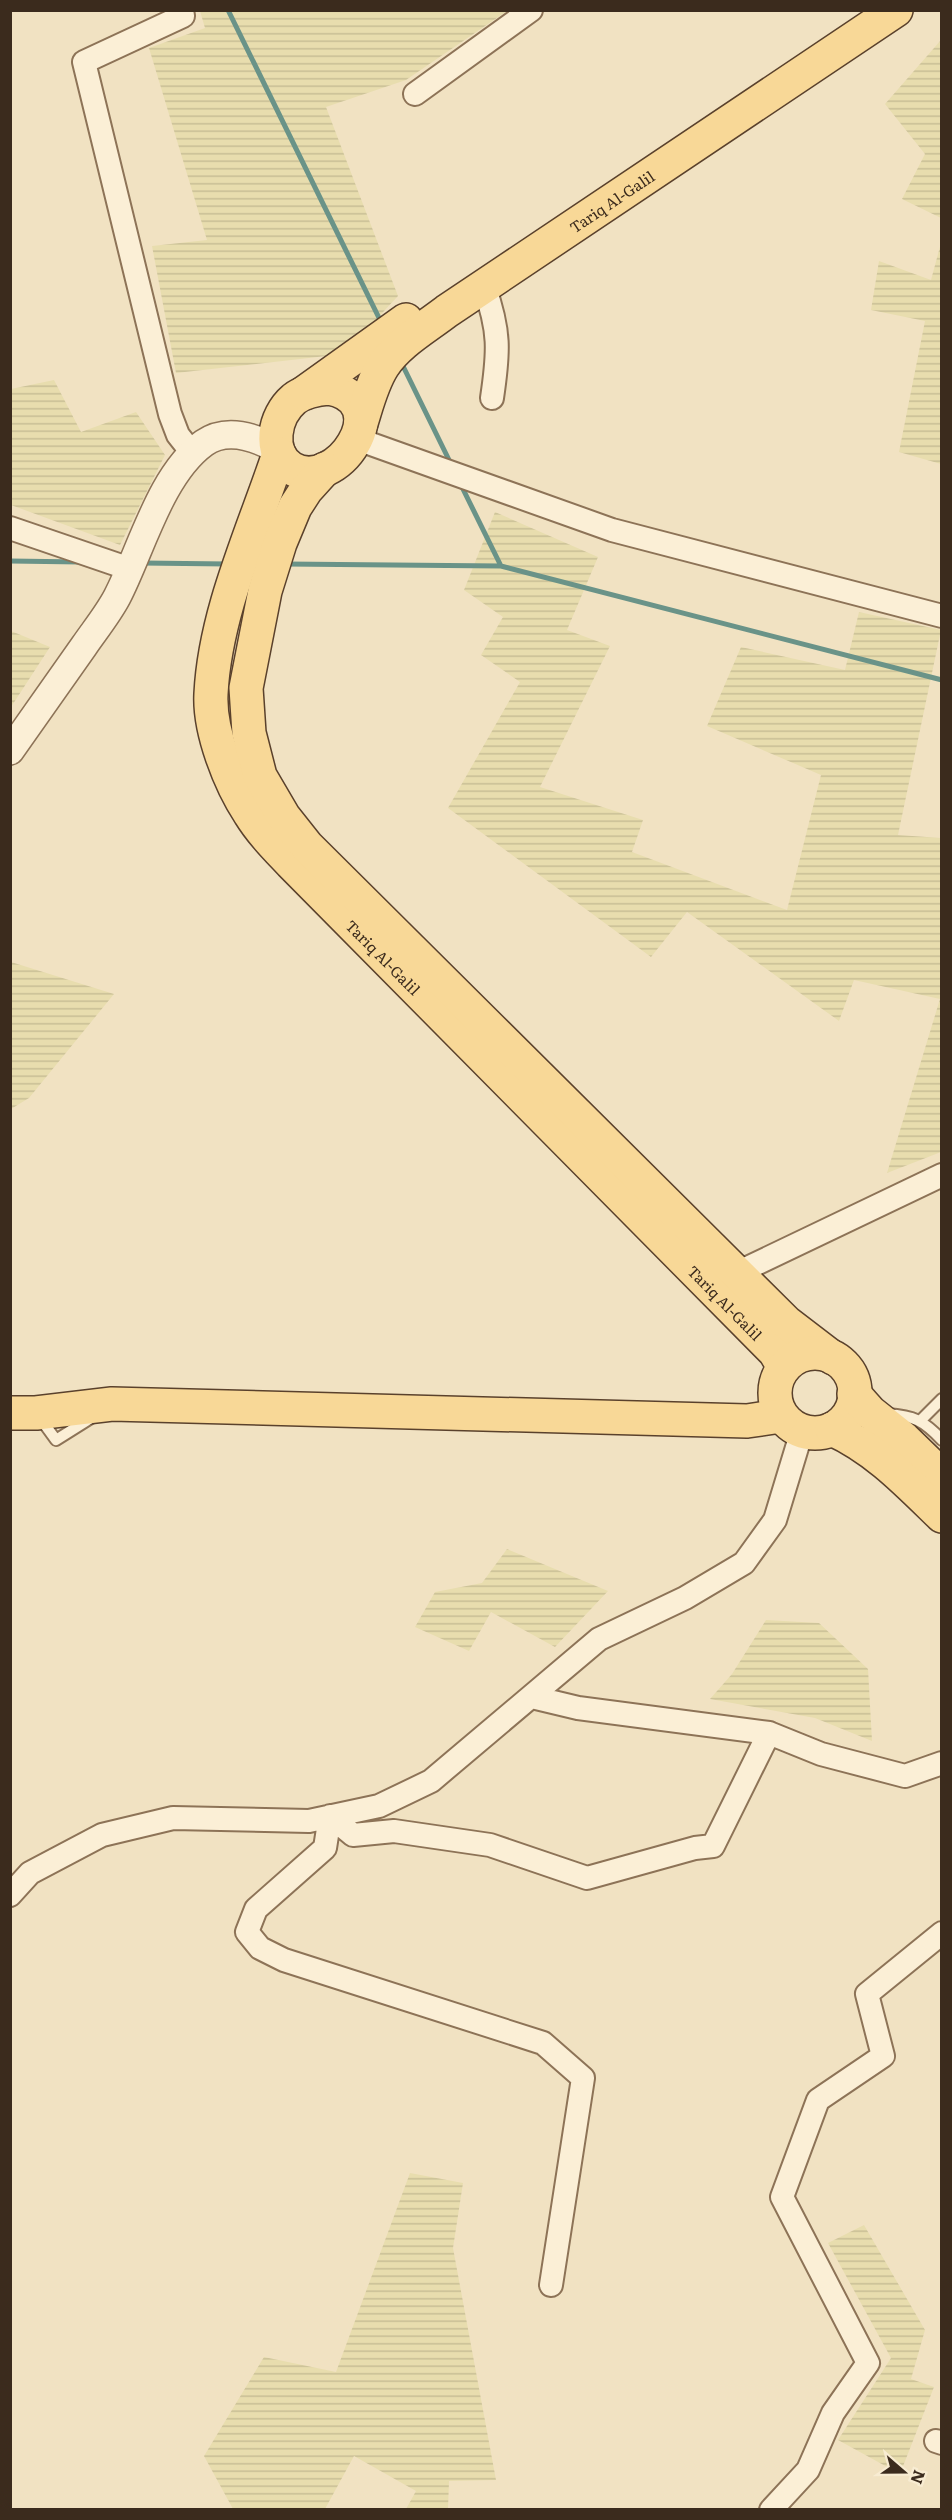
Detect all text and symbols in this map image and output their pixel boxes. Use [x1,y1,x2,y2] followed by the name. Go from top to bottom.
[564,164,658,238] street label: Tariq Al-Galil
[341,914,426,1000] street label: Tariq Al-Galil
[683,1259,768,1345] street label: Tariq Al-Galil
[874,2442,934,2502] north arrow
[905,2467,933,2488] text: N

